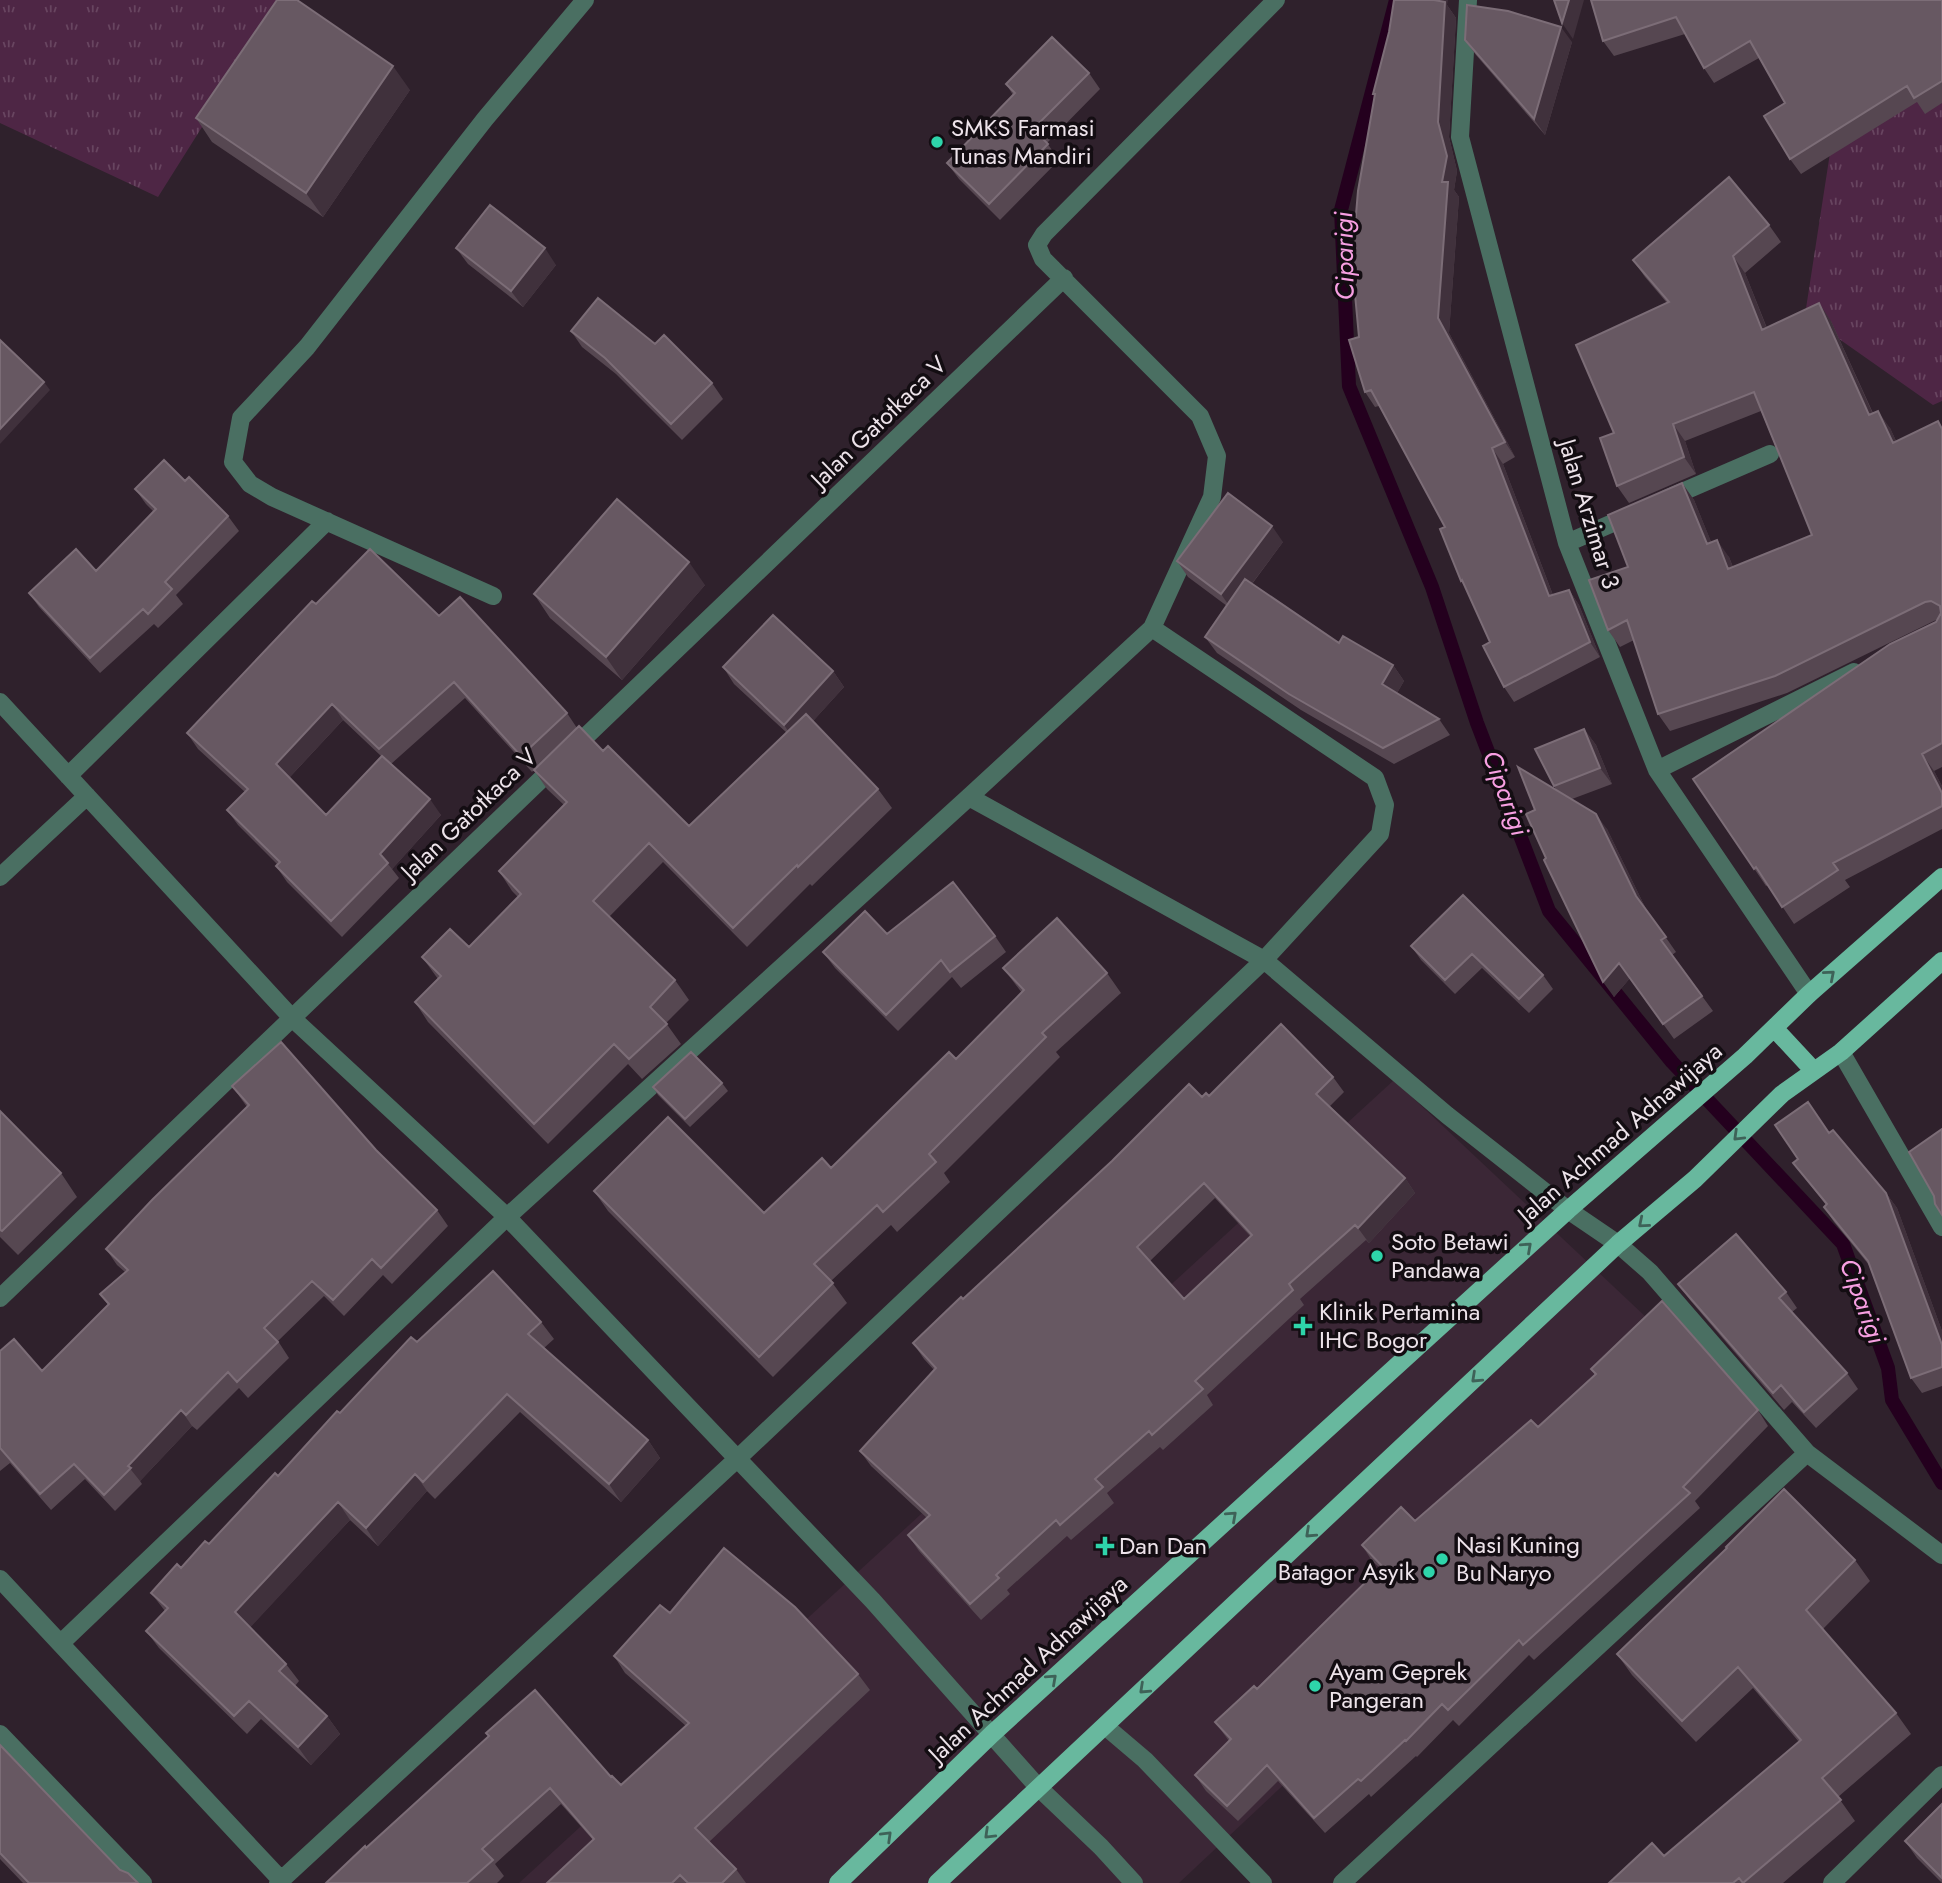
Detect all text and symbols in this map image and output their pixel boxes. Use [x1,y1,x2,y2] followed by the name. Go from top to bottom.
[951,110,1095,173] place label: SMKS Farmasi Tunas Mandiri
[929,134,945,150] marker: SMKS Farmasi Tunas Mandiri
[1324,211,1364,301] water label: Ciparigi
[801,347,955,498] street label: Jalan Gatotkaca V
[1549,432,1629,593] street label: Jalan Arzimar 3
[391,739,545,890] street label: Jalan Gatotkaca V
[1473,745,1539,842] water label: Ciparigi
[1822,971,1835,983] one-way arrow
[1507,1034,1730,1233] street label: Jalan Achmad Adnawijaya
[1734,1128,1747,1141] one-way arrow
[1638,1215,1651,1227] one-way arrow
[1391,1224,1509,1287] place label: Soto Betawi Pandawa
[1519,1243,1532,1256] one-way arrow
[1369,1248,1385,1264] marker: Soto Betawi Pandawa
[1830,1253,1896,1350] water label: Ciparigi
[1319,1294,1480,1357] place label: Klinik Pertamina IHC Bogor
[1293,1316,1313,1336] marker: Klinik Pertamina IHC Bogor
[1471,1369,1484,1382] one-way arrow
[1224,1512,1237,1524] one-way arrow
[1305,1525,1318,1538] one-way arrow
[1456,1527,1580,1590] place label: Nasi Kuning Bu Naryo
[1119,1528,1207,1563] place label: Dan Dan
[1097,1538,1113,1554] marker: Dan Dan
[1434,1551,1450,1567] marker: Nasi Kuning Bu Naryo
[1278,1554,1415,1589] place label: Batagor Asyik
[1421,1564,1437,1580] marker: Batagor Asyik
[918,1567,1135,1772] street label: Jalan Achmad Adnawijaya
[1329,1654,1468,1717] place label: Ayam Geprek Pangeran
[1044,1675,1057,1688] one-way arrow
[1307,1678,1323,1694] marker: Ayam Geprek Pangeran
[1139,1681,1152,1694] one-way arrow
[984,1826,997,1838] one-way arrow
[879,1831,892,1844] one-way arrow

